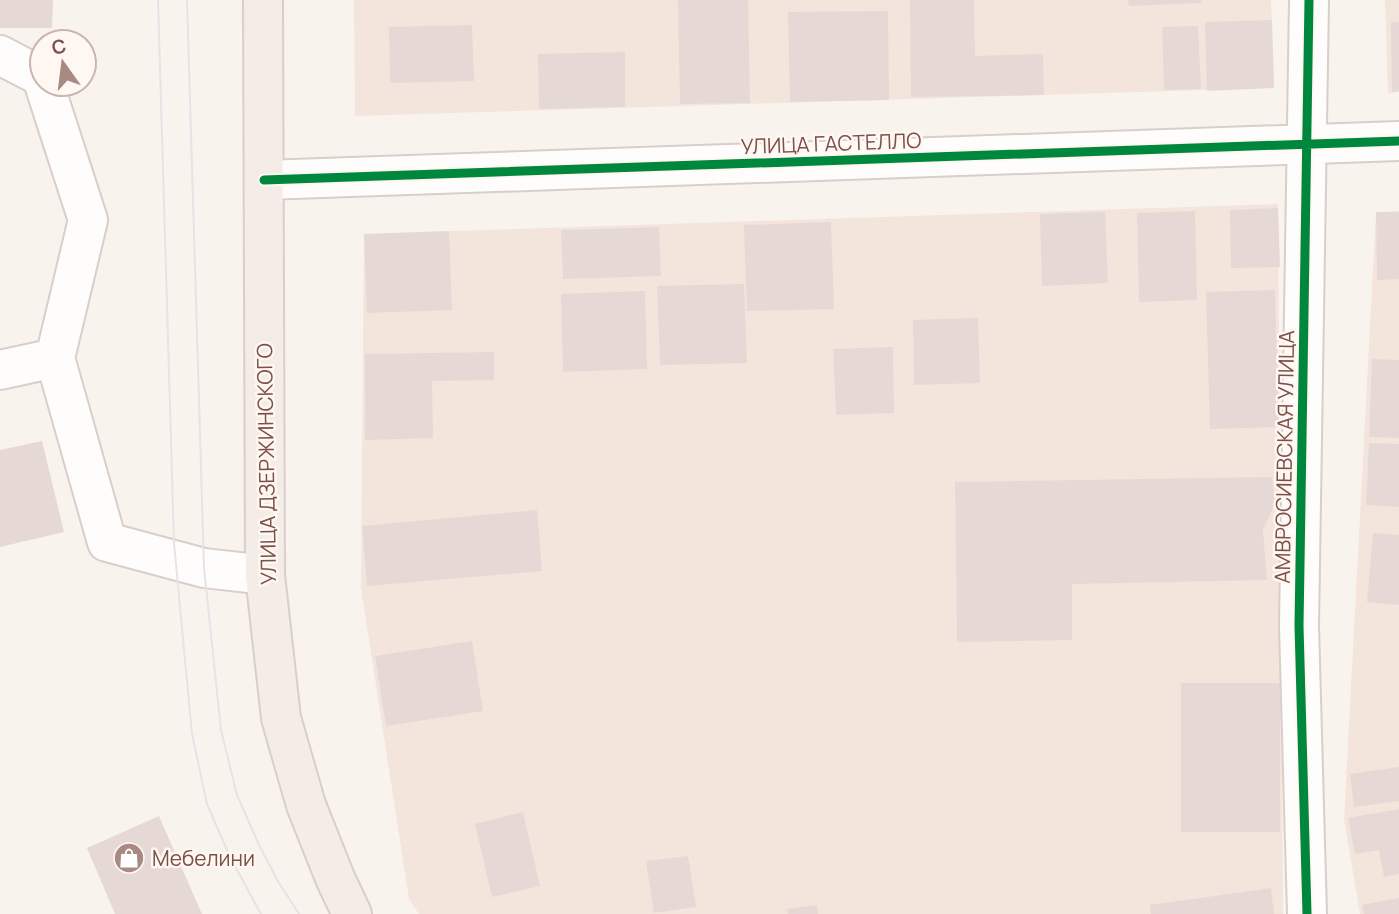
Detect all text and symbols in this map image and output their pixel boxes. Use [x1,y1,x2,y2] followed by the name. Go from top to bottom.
[28,28,98,98] north arrow
[49,32,69,61] text: С
[740,126,922,160] street label: УЛИЦА ГАСТЕЛЛО
[1268,330,1300,584] street label: АМВРОСИЕВСКАЯ УЛИЦА
[250,343,282,585] street label: УЛИЦА ДЗЕРЖИНСКОГО
[112,841,146,875] shop icon: Мебелини
[152,844,255,872] place label: Мебелини

